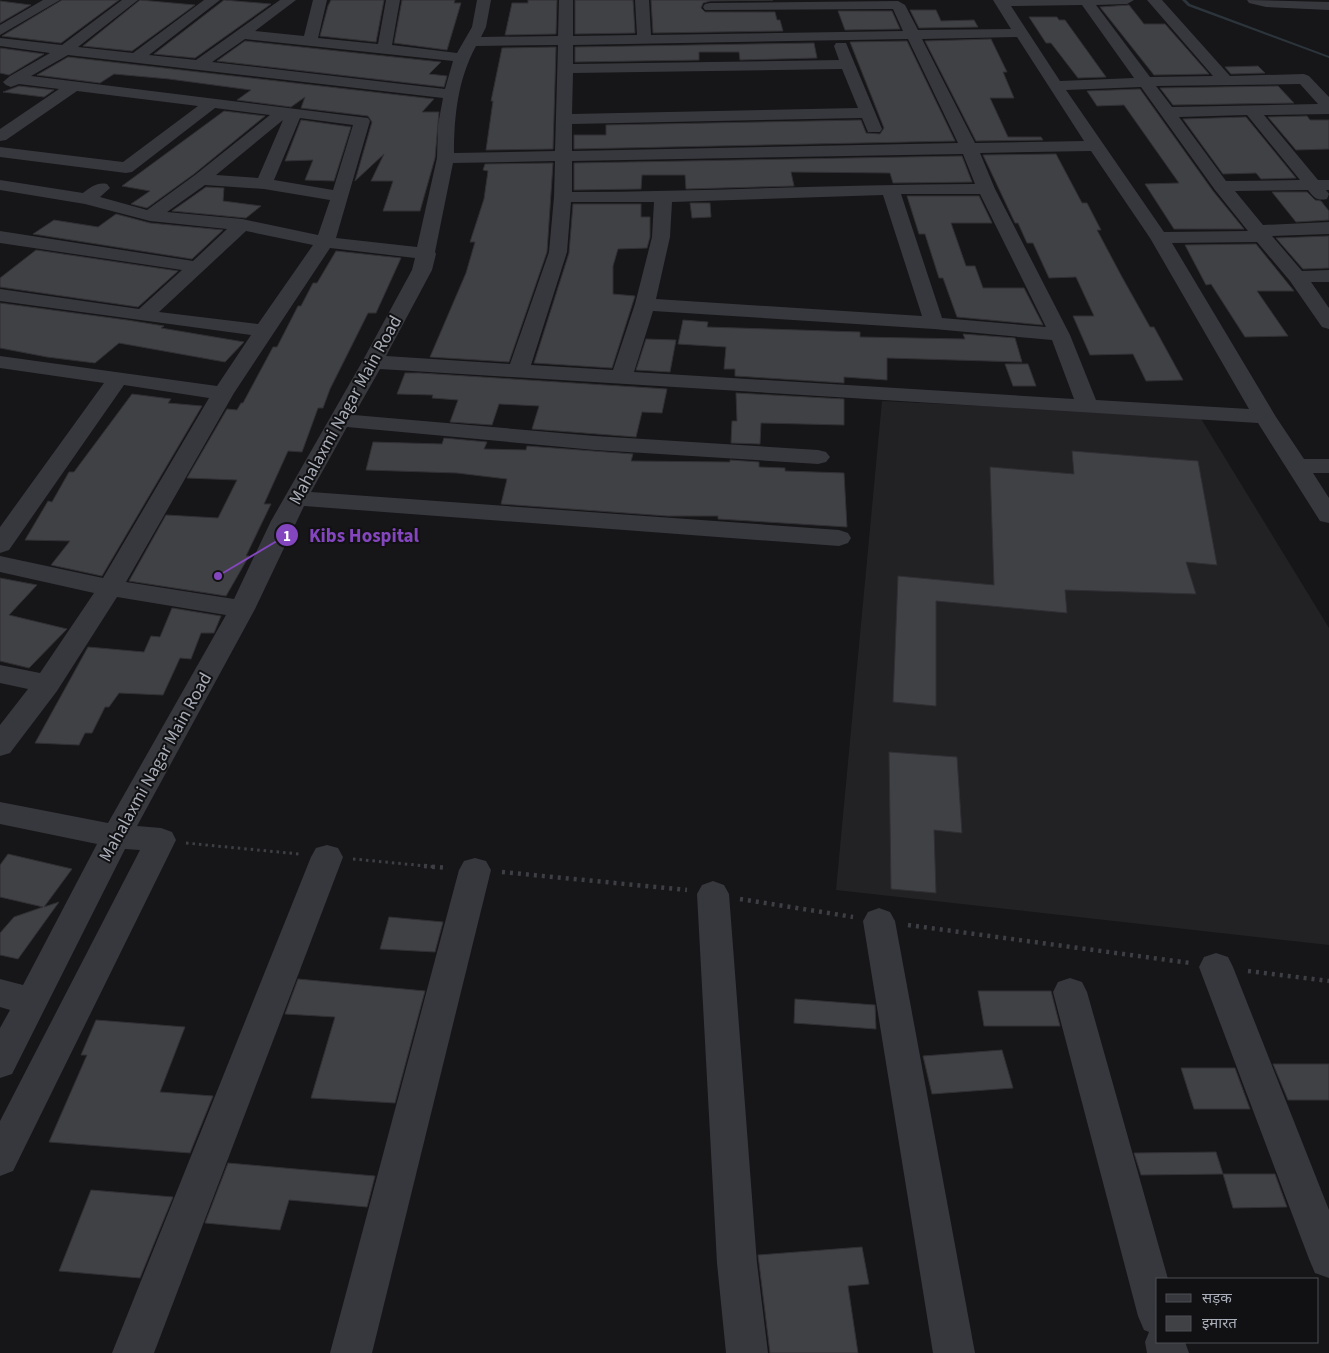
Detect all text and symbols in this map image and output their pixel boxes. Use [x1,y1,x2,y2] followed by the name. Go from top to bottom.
[283,311,408,509] street label: Mahalaxmi Nagar Main Road
[274,518,429,552] callout: Kibs Hospital
[309,523,420,550] text: Kibs Hospital
[283,526,291,547] text: 1
[93,668,218,866] street label: Mahalaxmi Nagar Main Road
[1156,1278,1319,1343] legend
[1202,1288,1232,1309] text: सड़क
[1202,1313,1237,1334] text: इमारत

